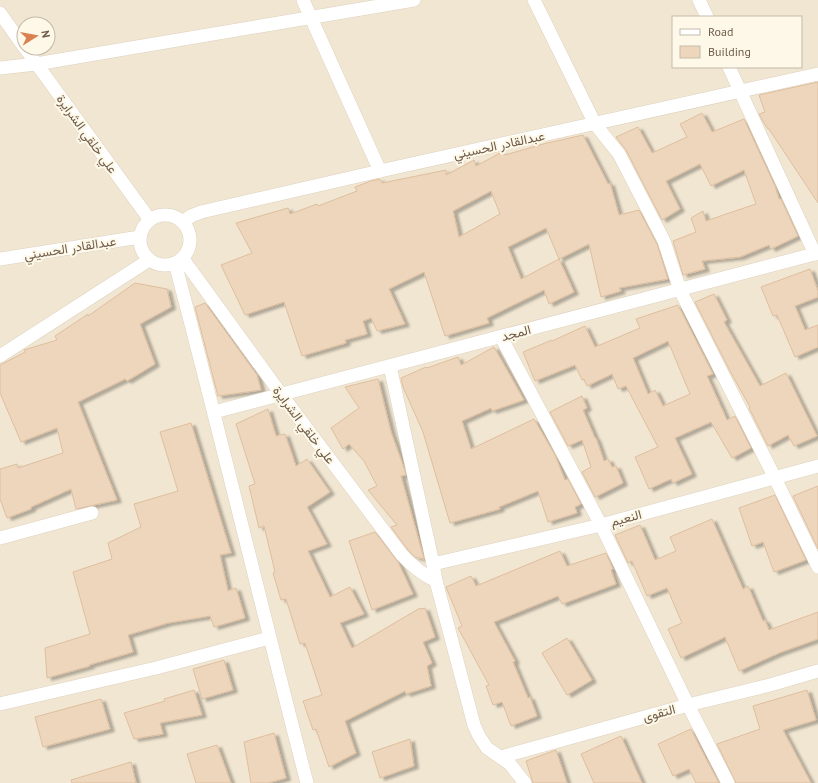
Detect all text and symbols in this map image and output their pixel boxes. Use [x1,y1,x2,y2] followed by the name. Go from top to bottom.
[16,16,56,56] north arrow
[672,16,802,68] legend
[708,24,733,39] text: Road
[38,29,53,39] text: N
[708,44,751,59] text: Building
[51,91,121,178] street label: علي خلقي الشرايرة
[452,127,547,165] street label: عبدالقادر الحسيني
[23,232,118,266] street label: عبدالقادر الحسيني
[499,321,533,345] street label: المجد
[267,383,339,469] street label: علي خلقي الشرايرة
[609,506,643,530] street label: النعيم
[641,700,677,726] street label: التقوى

